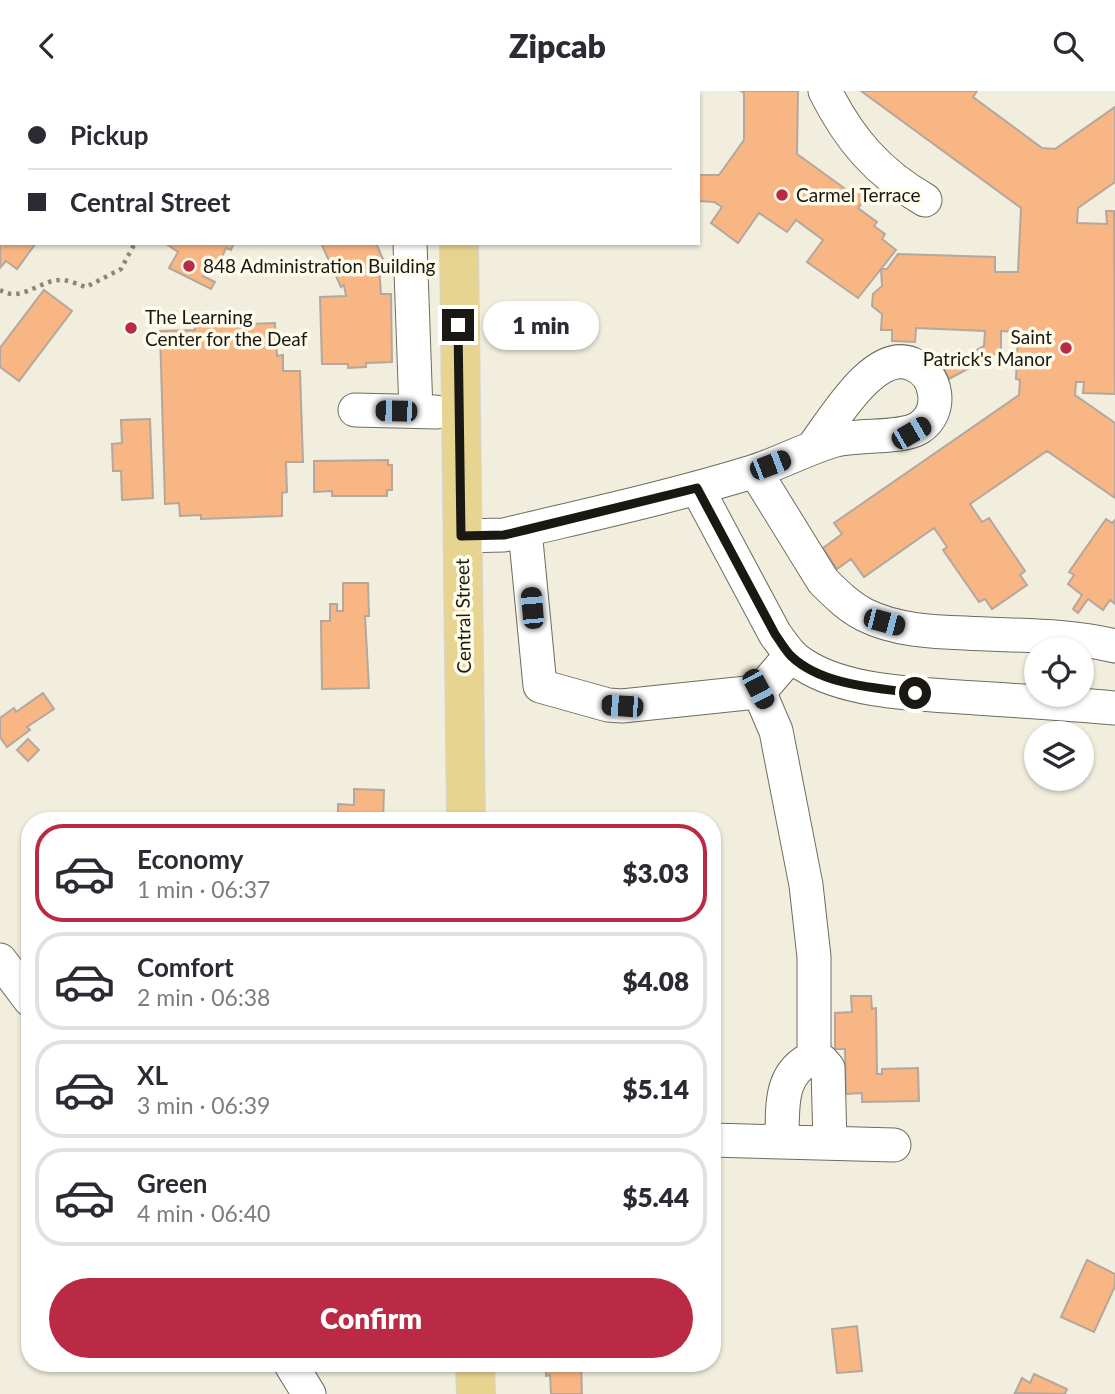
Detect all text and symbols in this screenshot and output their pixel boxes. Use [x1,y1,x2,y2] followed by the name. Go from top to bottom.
[509,26,606,65] text: Zipcab
[28,27,66,65] icon: back
[1049,27,1087,65] icon: search
[70,119,149,151] text: Pickup
[796,183,920,206] place label: Carmel Terrace
[70,186,230,218] text: Central Street
[774,187,790,203] marker: Carmel Terrace
[203,254,436,277] place label: 848 Administration Building
[181,258,197,274] marker: 848 Administration Building
[482,301,598,349] callout: 1 min
[145,305,308,350] place label: The Learning Center for the Deaf
[442,309,474,341] route end
[512,311,570,339] text: 1 min
[123,320,139,336] marker: The Learning Center for the Deaf
[923,325,1052,370] place label: Saint Patrick's Manor
[1058,340,1074,356] marker: Saint Patrick's Manor
[375,400,418,422] car
[888,413,935,453] car
[747,448,794,482] car
[450,558,475,674] street label: Central Street
[520,586,545,630] car
[861,606,908,638] car
[1024,637,1094,791] map controls
[1024,637,1094,707] button: locate
[739,666,778,712] car
[899,677,931,709] route start
[601,694,644,718] car
[1024,721,1094,791] button: layers
[53,842,116,905] icon: car
[137,843,243,875] text: Economy
[622,857,689,889] text: $3.03
[137,875,270,903] text: 1 min · 06:37
[53,950,116,1013] icon: car
[137,951,234,983] text: Comfort
[622,965,689,997] text: $4.08
[137,983,270,1011] text: 2 min · 06:38
[53,1058,116,1121] icon: car
[137,1059,168,1091] text: XL
[622,1073,689,1105] text: $5.14
[137,1091,270,1119] text: 3 min · 06:39
[53,1166,116,1229] icon: car
[137,1167,207,1199] text: Green
[622,1181,689,1213] text: $5.44
[137,1199,270,1227] text: 4 min · 06:40
[49,1278,693,1358] button: Confirm

